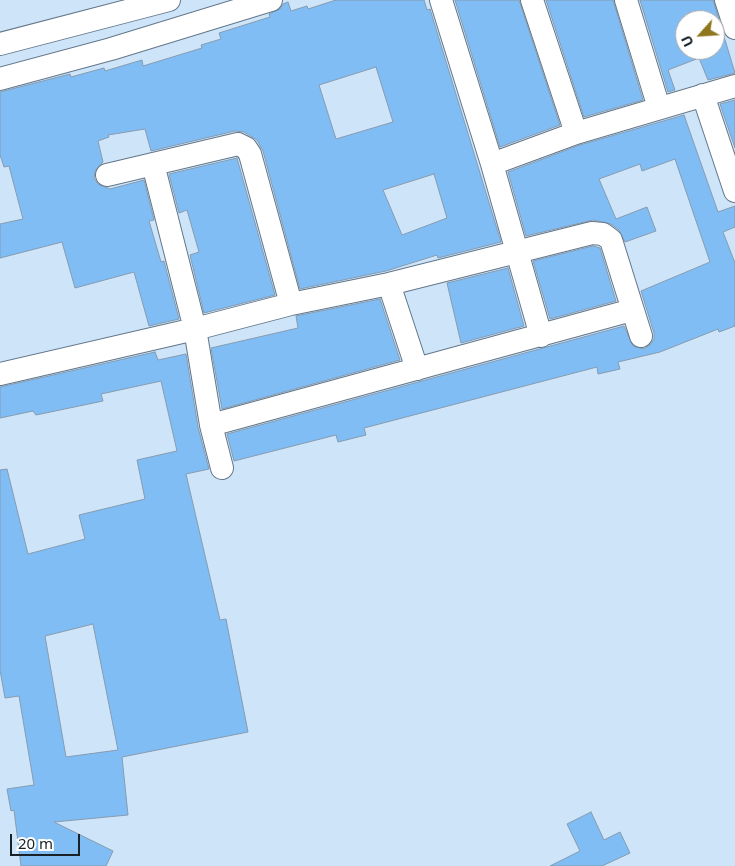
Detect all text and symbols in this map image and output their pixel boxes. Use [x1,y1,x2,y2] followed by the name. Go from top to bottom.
[675,10,725,60] north arrow
[676,32,698,50] text: U
[12,824,82,856] scale bar
[18,833,53,853] text: 20 m

